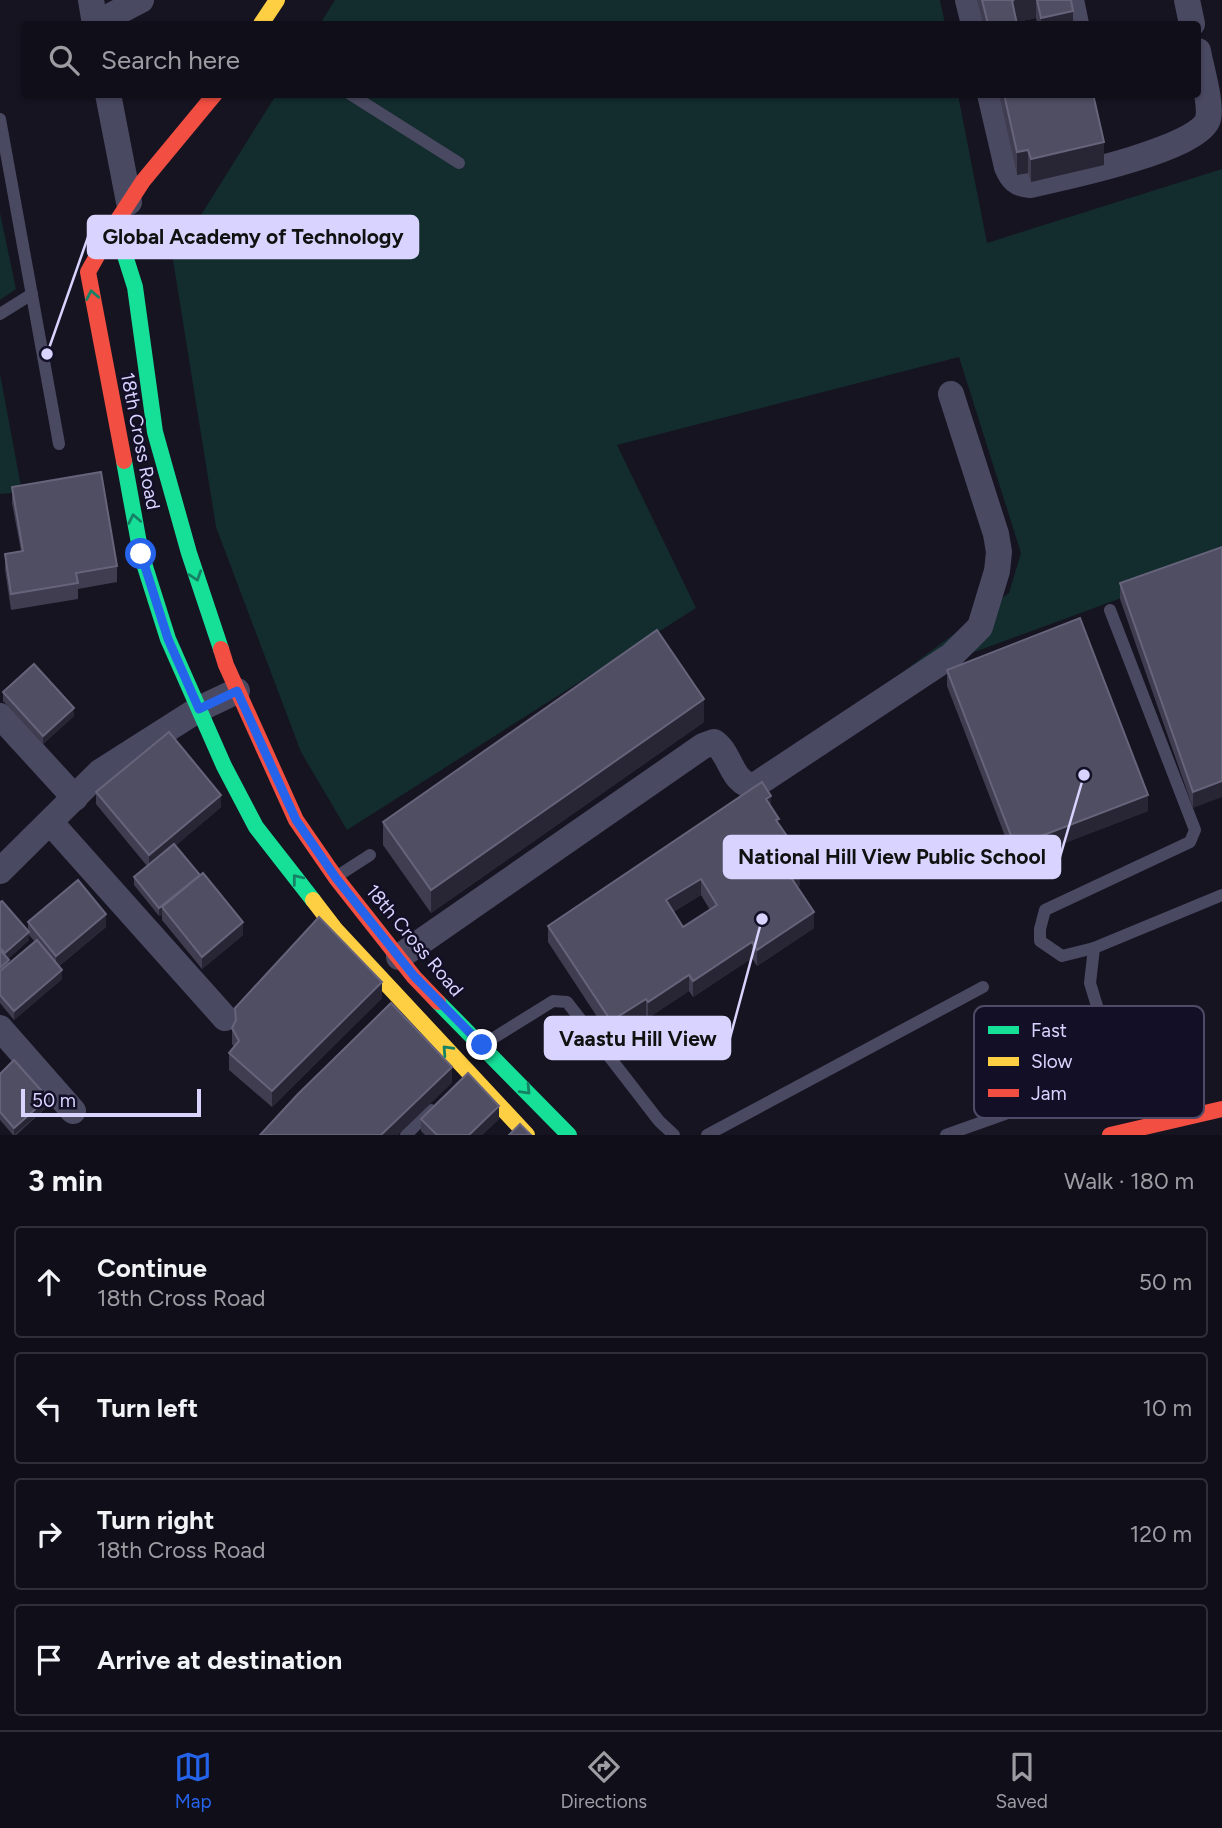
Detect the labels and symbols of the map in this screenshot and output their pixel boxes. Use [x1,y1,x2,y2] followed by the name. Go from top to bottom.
[88,216,418,258] callout: Global Academy of Technology
[102,224,404,249] text: Global Academy of Technology
[86,289,101,301] one-way arrow
[116,371,165,512] street label: 18th Cross Road
[127,513,142,525] one-way arrow
[125,538,156,569] route start
[188,569,202,581] one-way arrow
[724,836,1060,878] callout: National Hill View Public School
[738,844,1046,869] text: National Hill View Public School
[292,875,305,887] one-way arrow
[361,880,468,1001] street label: 18th Cross Road
[974,1006,1204,1118] legend
[545,1017,730,1059] callout: Vaastu Hill View
[1031,1019,1067,1042] text: Fast
[559,1026,717,1051] text: Vaastu Hill View
[466,1029,497,1060] route end
[443,1045,456,1058] one-way arrow
[1031,1050,1073,1073] text: Slow
[517,1082,530,1095] one-way arrow
[1031,1082,1067,1105] text: Jam
[21,1086,201,1118] scale bar

